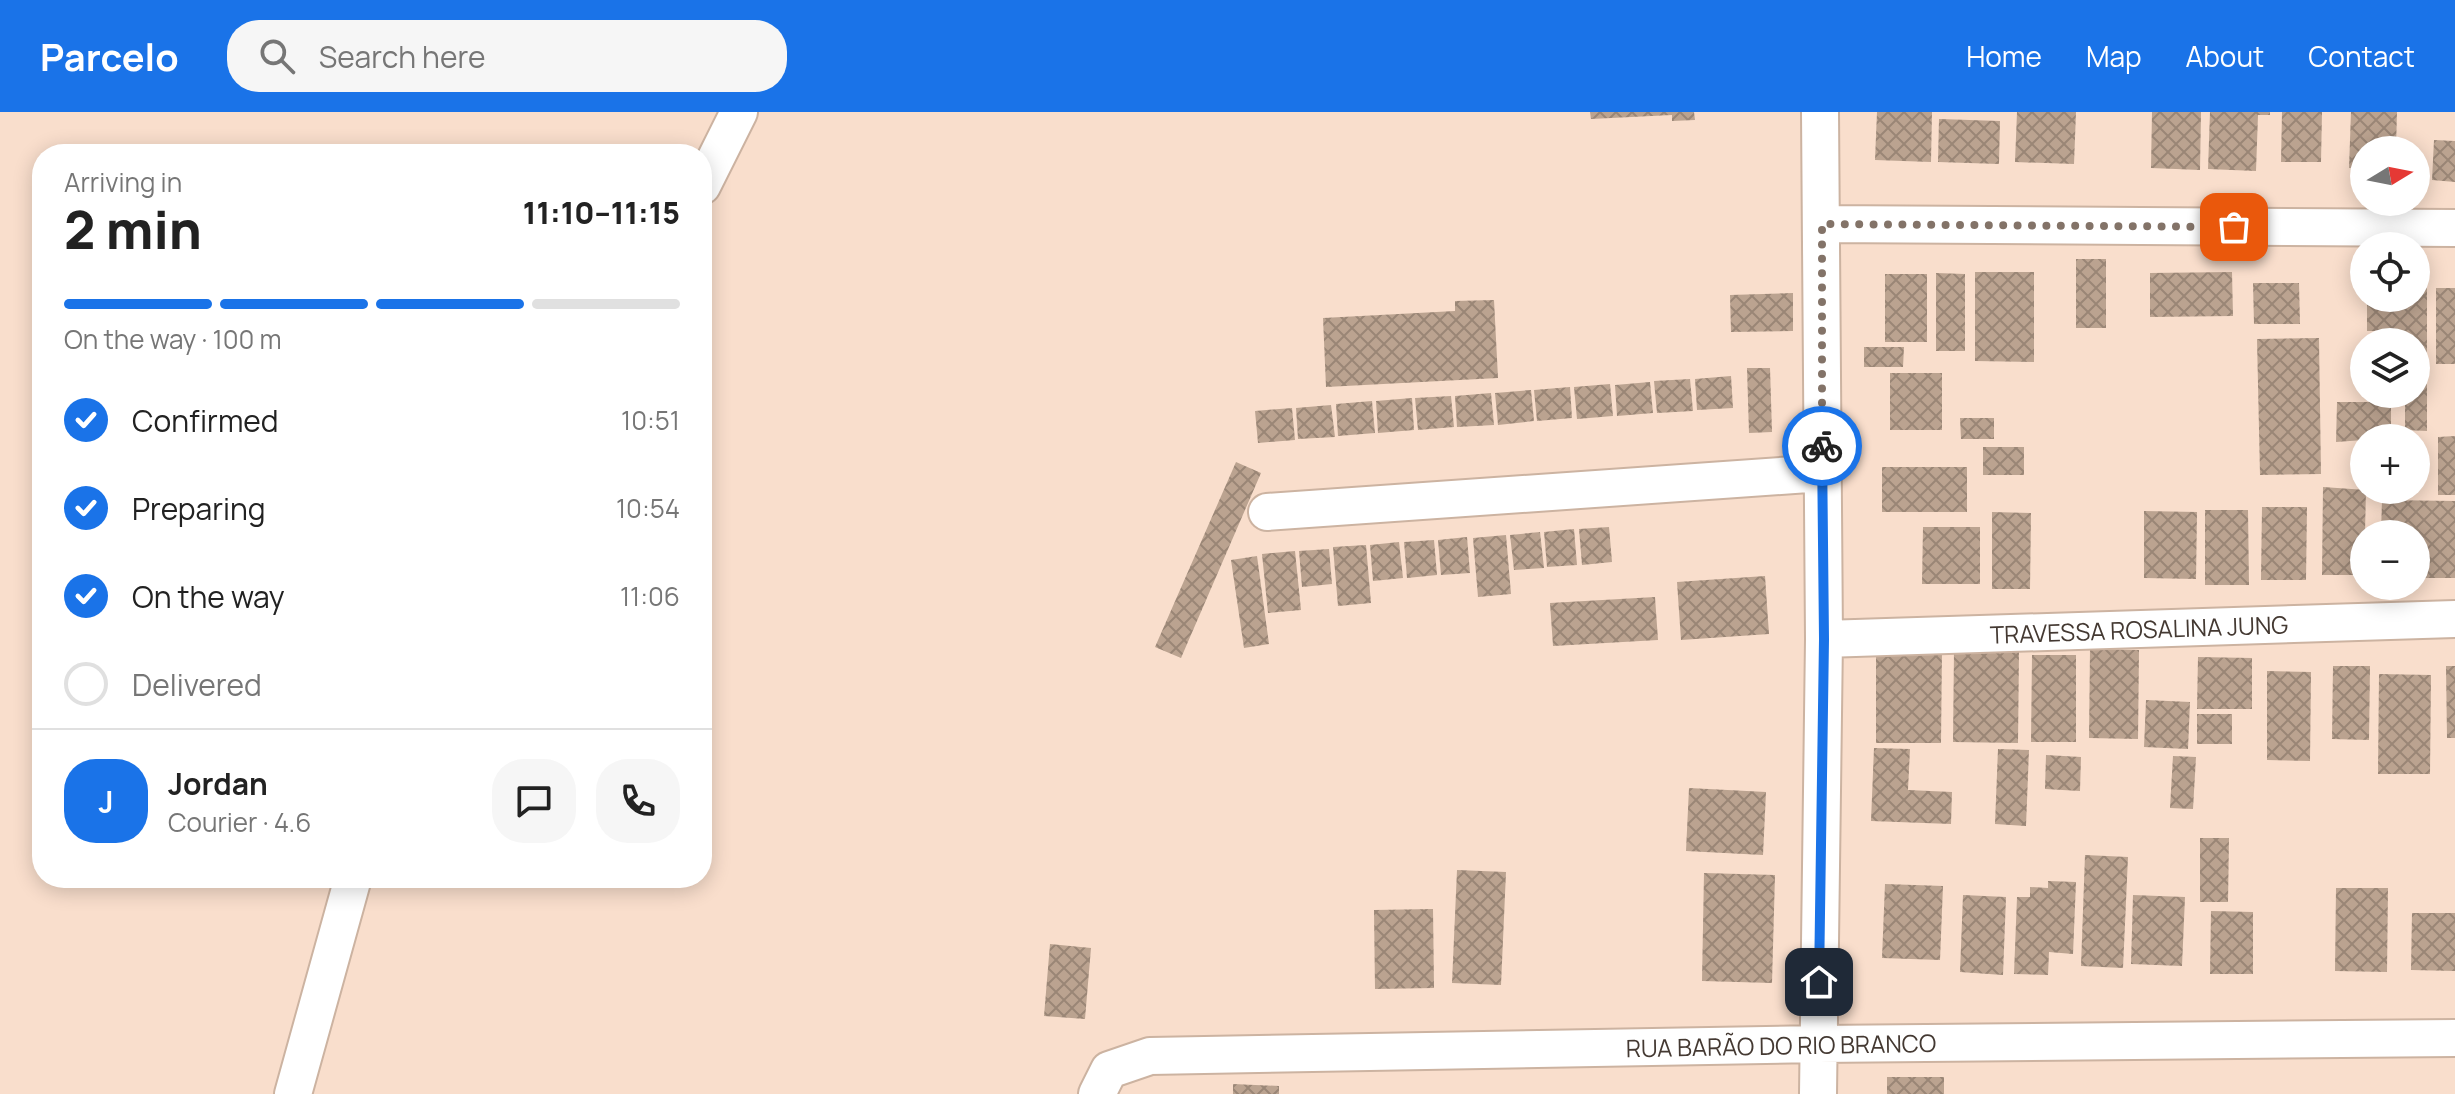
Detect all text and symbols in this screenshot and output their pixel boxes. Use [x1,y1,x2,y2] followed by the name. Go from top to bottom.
[227,20,787,92] search box
[40,30,179,82] text: Parcelo
[255,34,299,78] icon: search
[319,36,486,77] text: Search here
[1966,37,2042,75] text: Home
[2086,37,2142,75] text: Map
[2186,37,2264,75] text: About
[2308,37,2415,75] text: Contact
[2350,136,2430,216] north arrow
[2350,136,2430,600] map controls
[64,164,182,200] text: Arriving in
[523,192,680,233] text: 11:10–11:15
[2200,193,2268,261] pin
[64,194,202,265] text: 2 min
[2212,205,2256,249] icon: bag
[2350,232,2430,312] button: locate
[64,321,282,357] text: On the way · 100 m
[2350,328,2430,408] button: layers
[64,398,108,442] icon: check
[132,400,279,441] text: Confirmed
[621,402,680,438] text: 10:51
[1782,406,1862,486] courier
[1800,424,1844,468] icon: bike
[2350,424,2430,504] button: +
[64,486,108,530] icon: check
[132,488,266,529] text: Preparing
[616,490,680,526] text: 10:54
[2350,520,2430,600] button: −
[64,574,108,618] icon: check
[132,576,285,617] text: On the way
[620,578,680,614] text: 11:06
[1989,607,2289,651] street label: TRAVESSA ROSALINA JUNG
[132,664,262,705] text: Delivered
[492,759,576,843] button: chat
[596,759,680,843] button: phone
[168,763,268,804] text: Jordan
[98,781,114,822] text: J
[168,804,311,840] text: Courier · 4.6
[1785,948,1853,1016] pin
[1797,960,1841,1004] icon: home
[1626,1026,1936,1064] street label: RUA BARÃO DO RIO BRANCO

